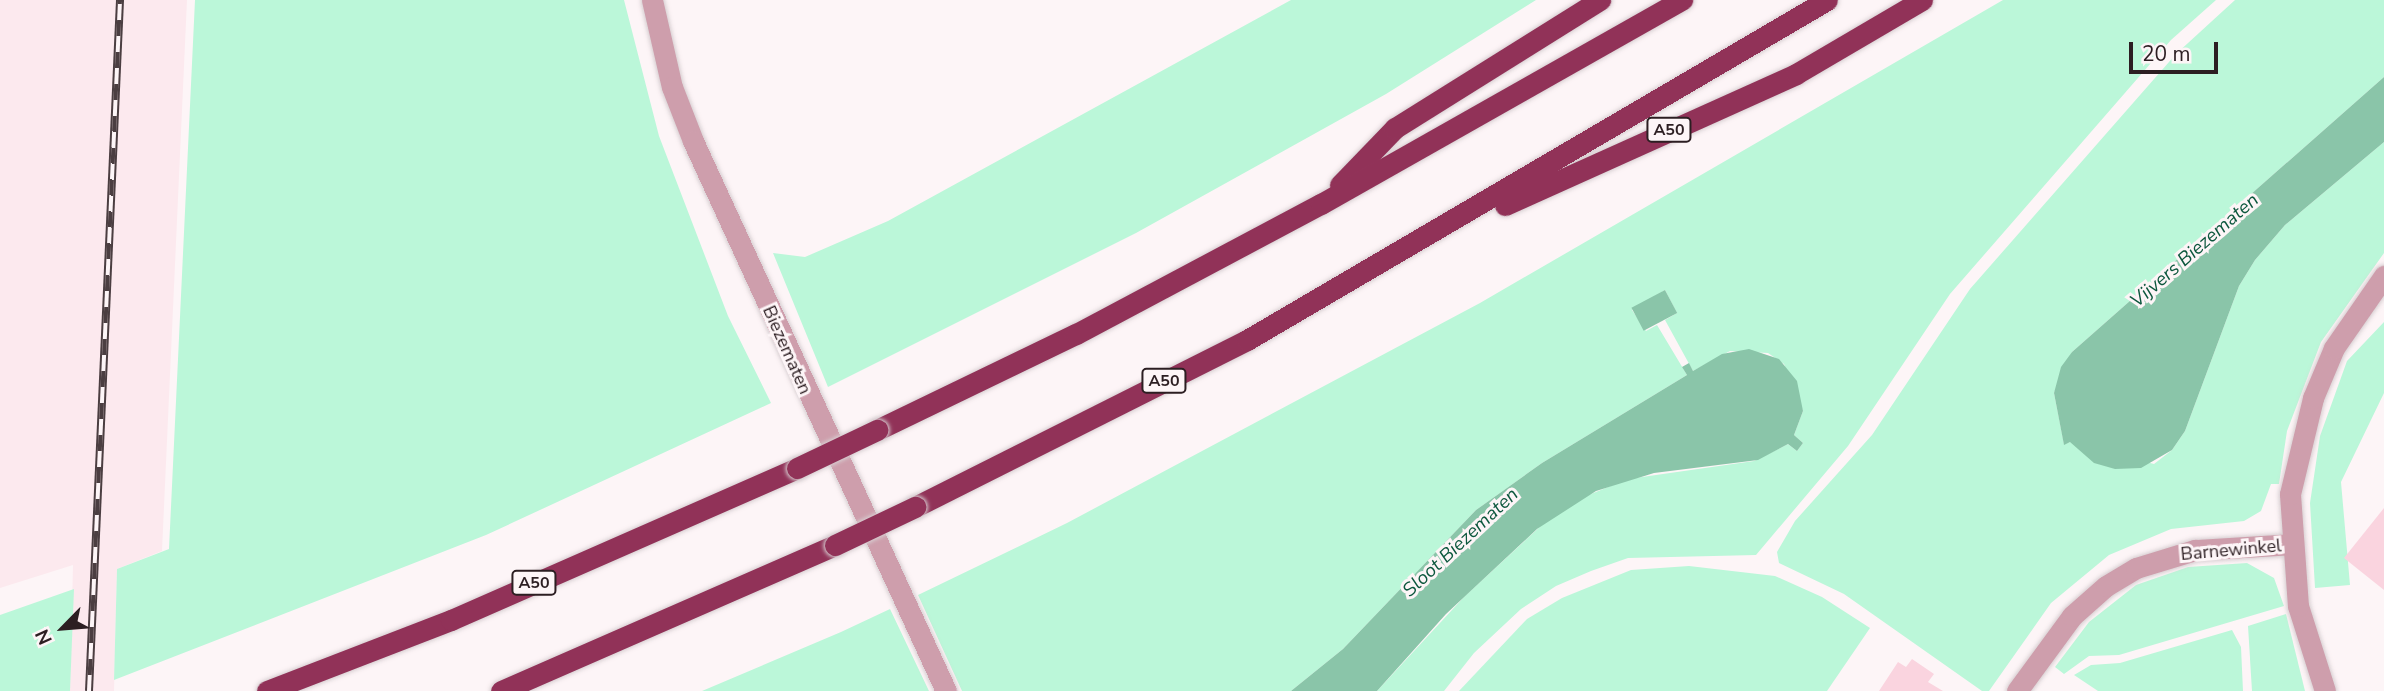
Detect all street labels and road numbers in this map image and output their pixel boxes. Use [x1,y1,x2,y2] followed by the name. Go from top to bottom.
[1646,118,1692,142] road number: A50
[758,302,816,398] street label: Biezematen
[1141,368,1187,394] road number: A50
[2180,535,2282,565] street label: Barnewinkel
[511,570,557,596] road number: A50

